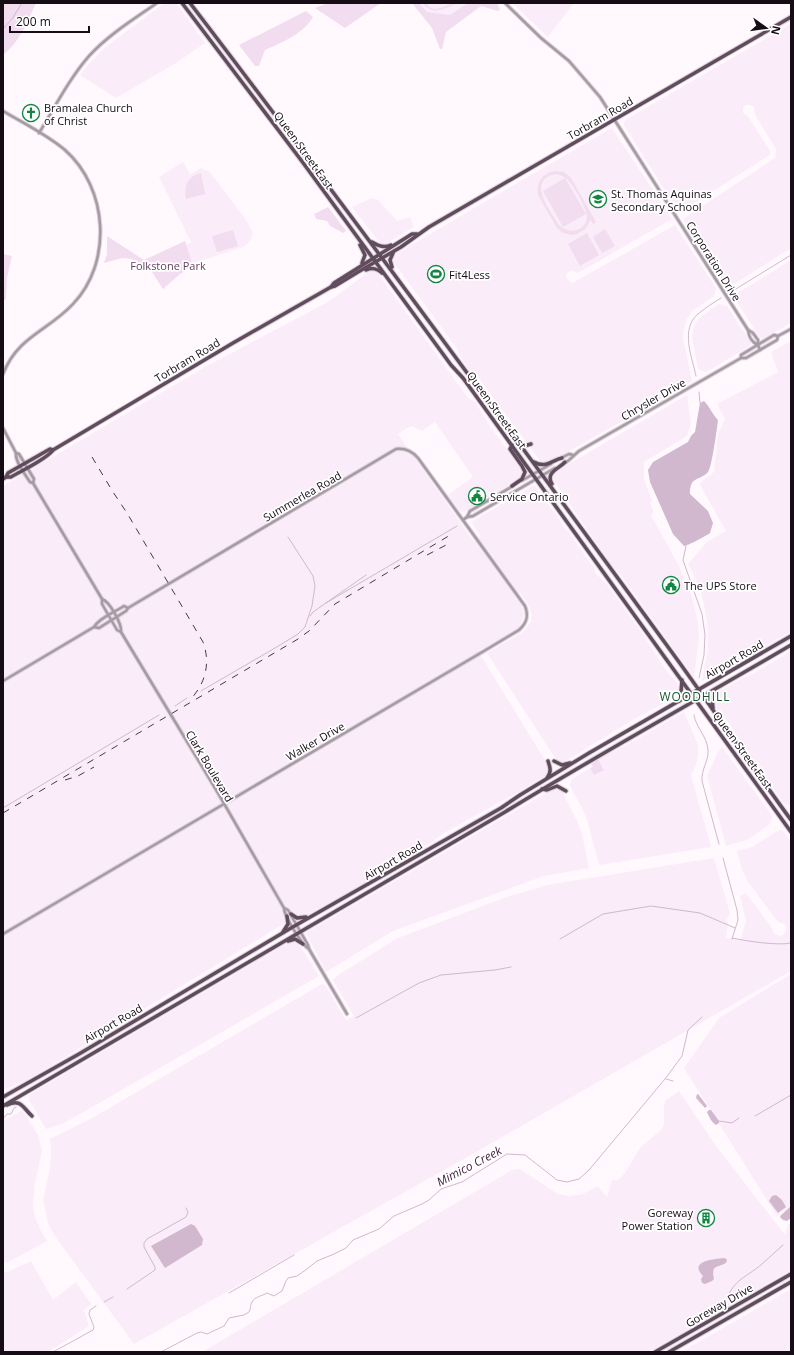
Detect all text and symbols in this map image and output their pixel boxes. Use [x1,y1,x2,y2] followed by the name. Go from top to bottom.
[10,8,89,34] scale bar
[746,8,786,48] north arrow
[16,13,51,30] text: 200 m
[768,24,785,37] text: N
[564,93,636,143] street label: Torbram Road
[44,100,133,128] place label: Bramalea Church of Christ
[21,103,41,123] church icon: Bramalea Church of Christ
[271,108,337,192] street label: Queen Street East
[611,186,712,214] place label: St. Thomas Aquinas Secondary School
[588,189,608,209] school or university icon: St. Thomas Aquinas Secondary School
[683,218,745,304] street label: Corporation Drive
[130,258,206,273] park label: Folkstone Park
[426,264,446,284] sports icon: Fit4Less
[449,267,490,282] place label: Fit4Less
[152,335,222,385] street label: Torbram Road
[464,368,530,452] street label: Queen Street East
[618,374,688,424] street label: Chrysler Drive
[260,468,344,524] street label: Summerlea Road
[467,486,487,506] public building icon: Service Ontario
[490,489,569,504] place label: Service Ontario
[661,575,681,595] public building icon: The UPS Store
[684,578,757,593] place label: The UPS Store
[702,636,766,682] street label: Airport Road
[659,688,731,705] district label: WOODHILL
[710,708,776,792] street label: Queen Street East
[283,718,347,764] street label: Walker Drive
[183,727,237,805] street label: Clark Boulevard
[361,837,425,883] street label: Airport Road
[81,1000,145,1046] street label: Airport Road
[433,1141,506,1190] water label: Mimico Creek
[622,1205,693,1233] place label: Goreway Power Station
[696,1208,716,1228] building icon: Goreway Power Station
[683,1280,755,1330] street label: Goreway Drive

